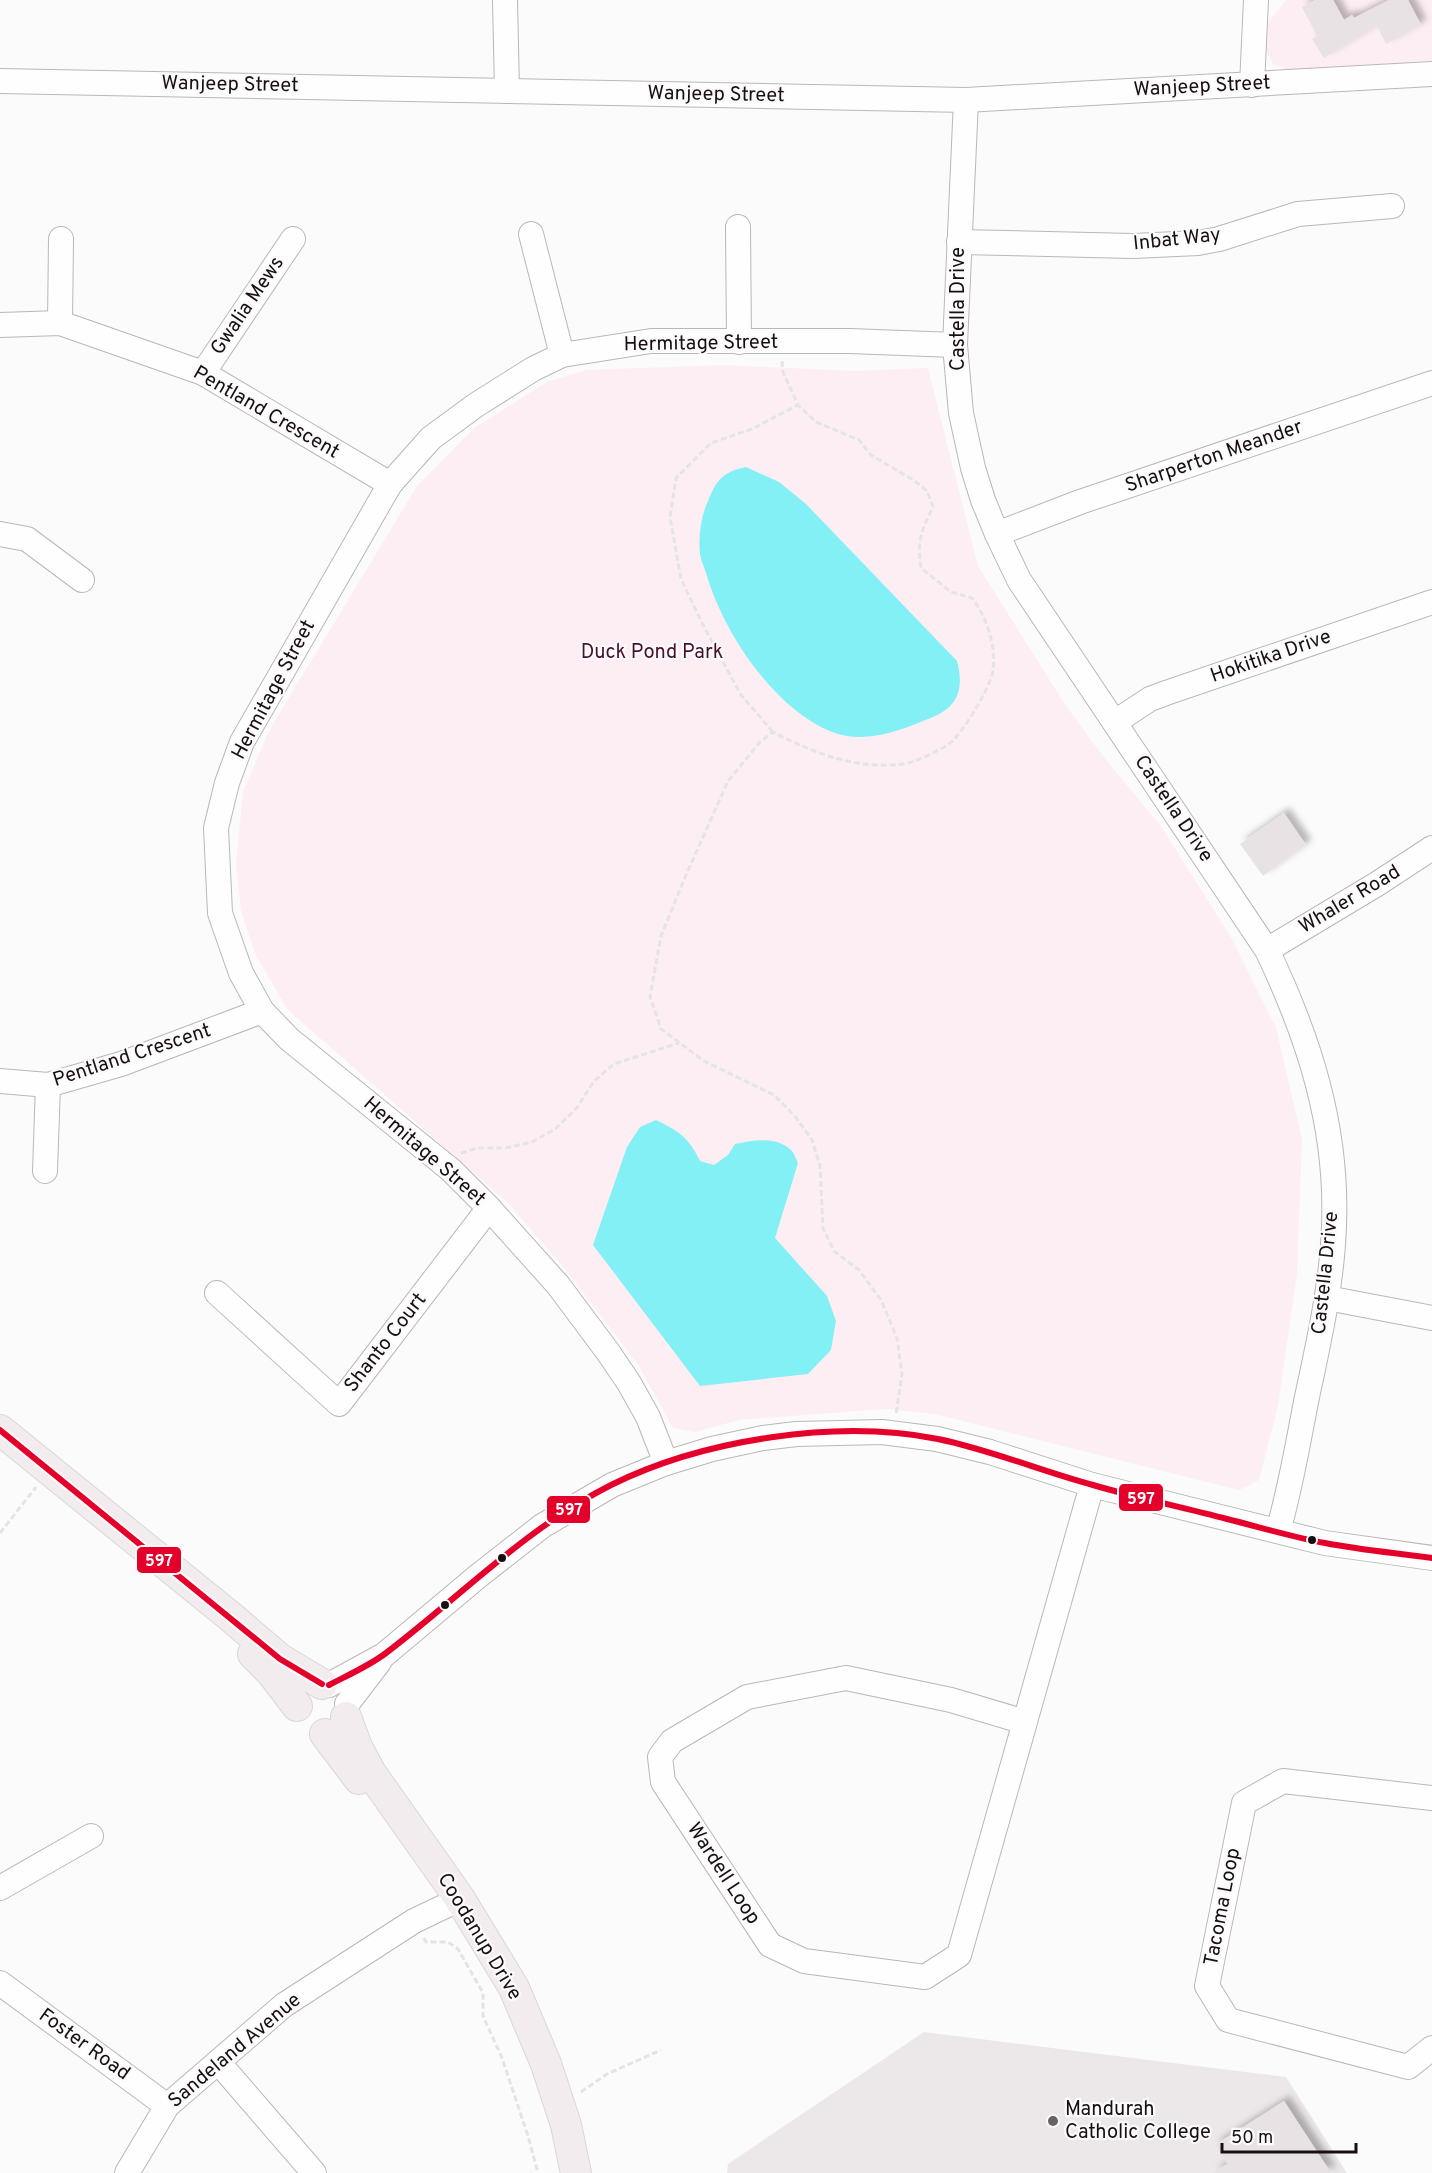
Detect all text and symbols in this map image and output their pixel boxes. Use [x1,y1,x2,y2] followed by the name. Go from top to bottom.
[1133,70,1271,104] street label: Wanjeep Street
[161,71,299,99] street label: Wanjeep Street
[647,81,785,109] street label: Wanjeep Street
[1132,222,1222,258] street label: Inbat Way
[946,247,972,371] street label: Castella Drive
[205,252,291,360] street label: Gwalia Mews
[624,330,778,358] street label: Hermitage Street
[188,361,344,465] street label: Pentland Crescent
[1122,414,1306,500] street label: Sharperton Meander
[226,616,322,764] street label: Hermitage Street
[1207,624,1335,690] street label: Hokitika Drive
[581,640,723,666] park label: Duck Pond Park
[1128,750,1218,868] street label: Castella Drive
[1295,860,1405,940] street label: Whaler Road
[50,1018,214,1094] street label: Pentland Crescent
[357,1091,491,1213] street label: Hermitage Street
[1307,1210,1345,1336] street label: Castella Drive
[339,1288,433,1398] street label: Shanto Court
[1118,1483,1164,1512] line badge: 597
[1127,1490,1155,1510] text: 597
[546,1495,591,1524] line badge: 597
[555,1501,583,1521] text: 597
[1306,1534,1318,1546] unlabelled marker
[136,1546,182,1574] line badge: 597
[145,1552,173,1572] text: 597
[496,1552,508,1564] unlabelled marker
[439,1599,451,1611] unlabelled marker
[680,1818,766,1930] street label: Wardell Loop
[1199,1846,1247,1968] street label: Tacoma Loop
[431,1869,527,2005] street label: Coodanup Drive
[163,1988,307,2114] street label: Sandeland Avenue
[33,2003,135,2087] street label: Foster Road
[1065,2097,1211,2146] place label: Mandurah Catholic College
[1046,2114,1060,2128] marker: Mandurah Catholic College
[1222,2116,1356,2154] scale bar
[1231,2127,1273,2150] text: 50 m

